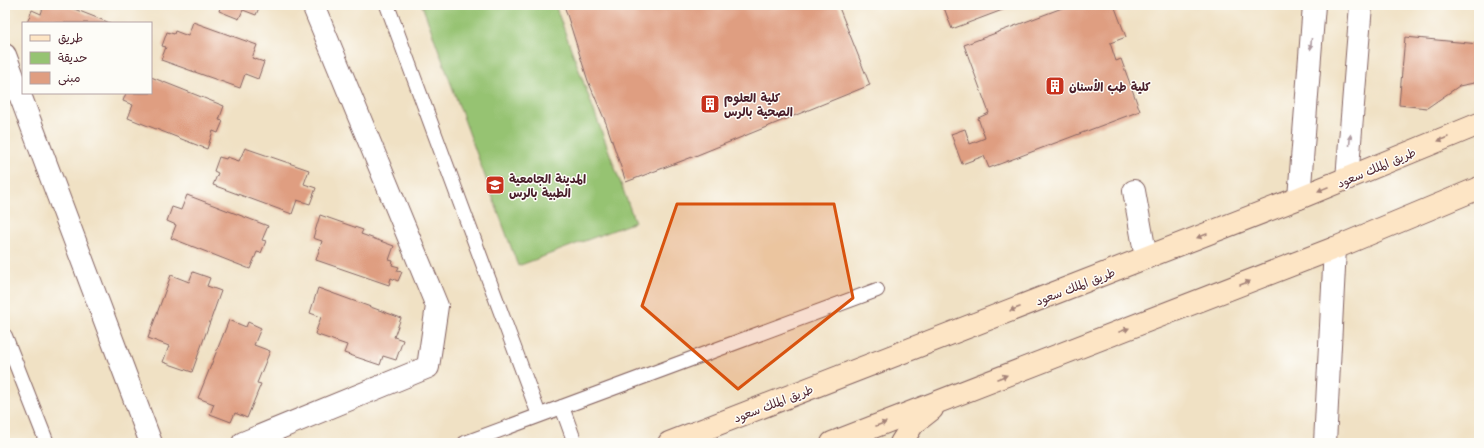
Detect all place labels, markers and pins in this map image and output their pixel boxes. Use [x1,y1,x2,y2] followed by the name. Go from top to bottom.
[1044,75,1066,97] building icon: كلية طب الأسنان
[1069,78,1151,94] place label: كلية طب الأسنان
[724,89,793,119] place label: كلية العلوم الصحية بالرس
[699,93,721,115] building icon: كلية العلوم الصحية بالرس
[509,170,586,200] place label: المدينة الجامعية الطبية بالرس
[484,174,506,196] school or university icon: المدينة الجامعية الطبية بالرس

